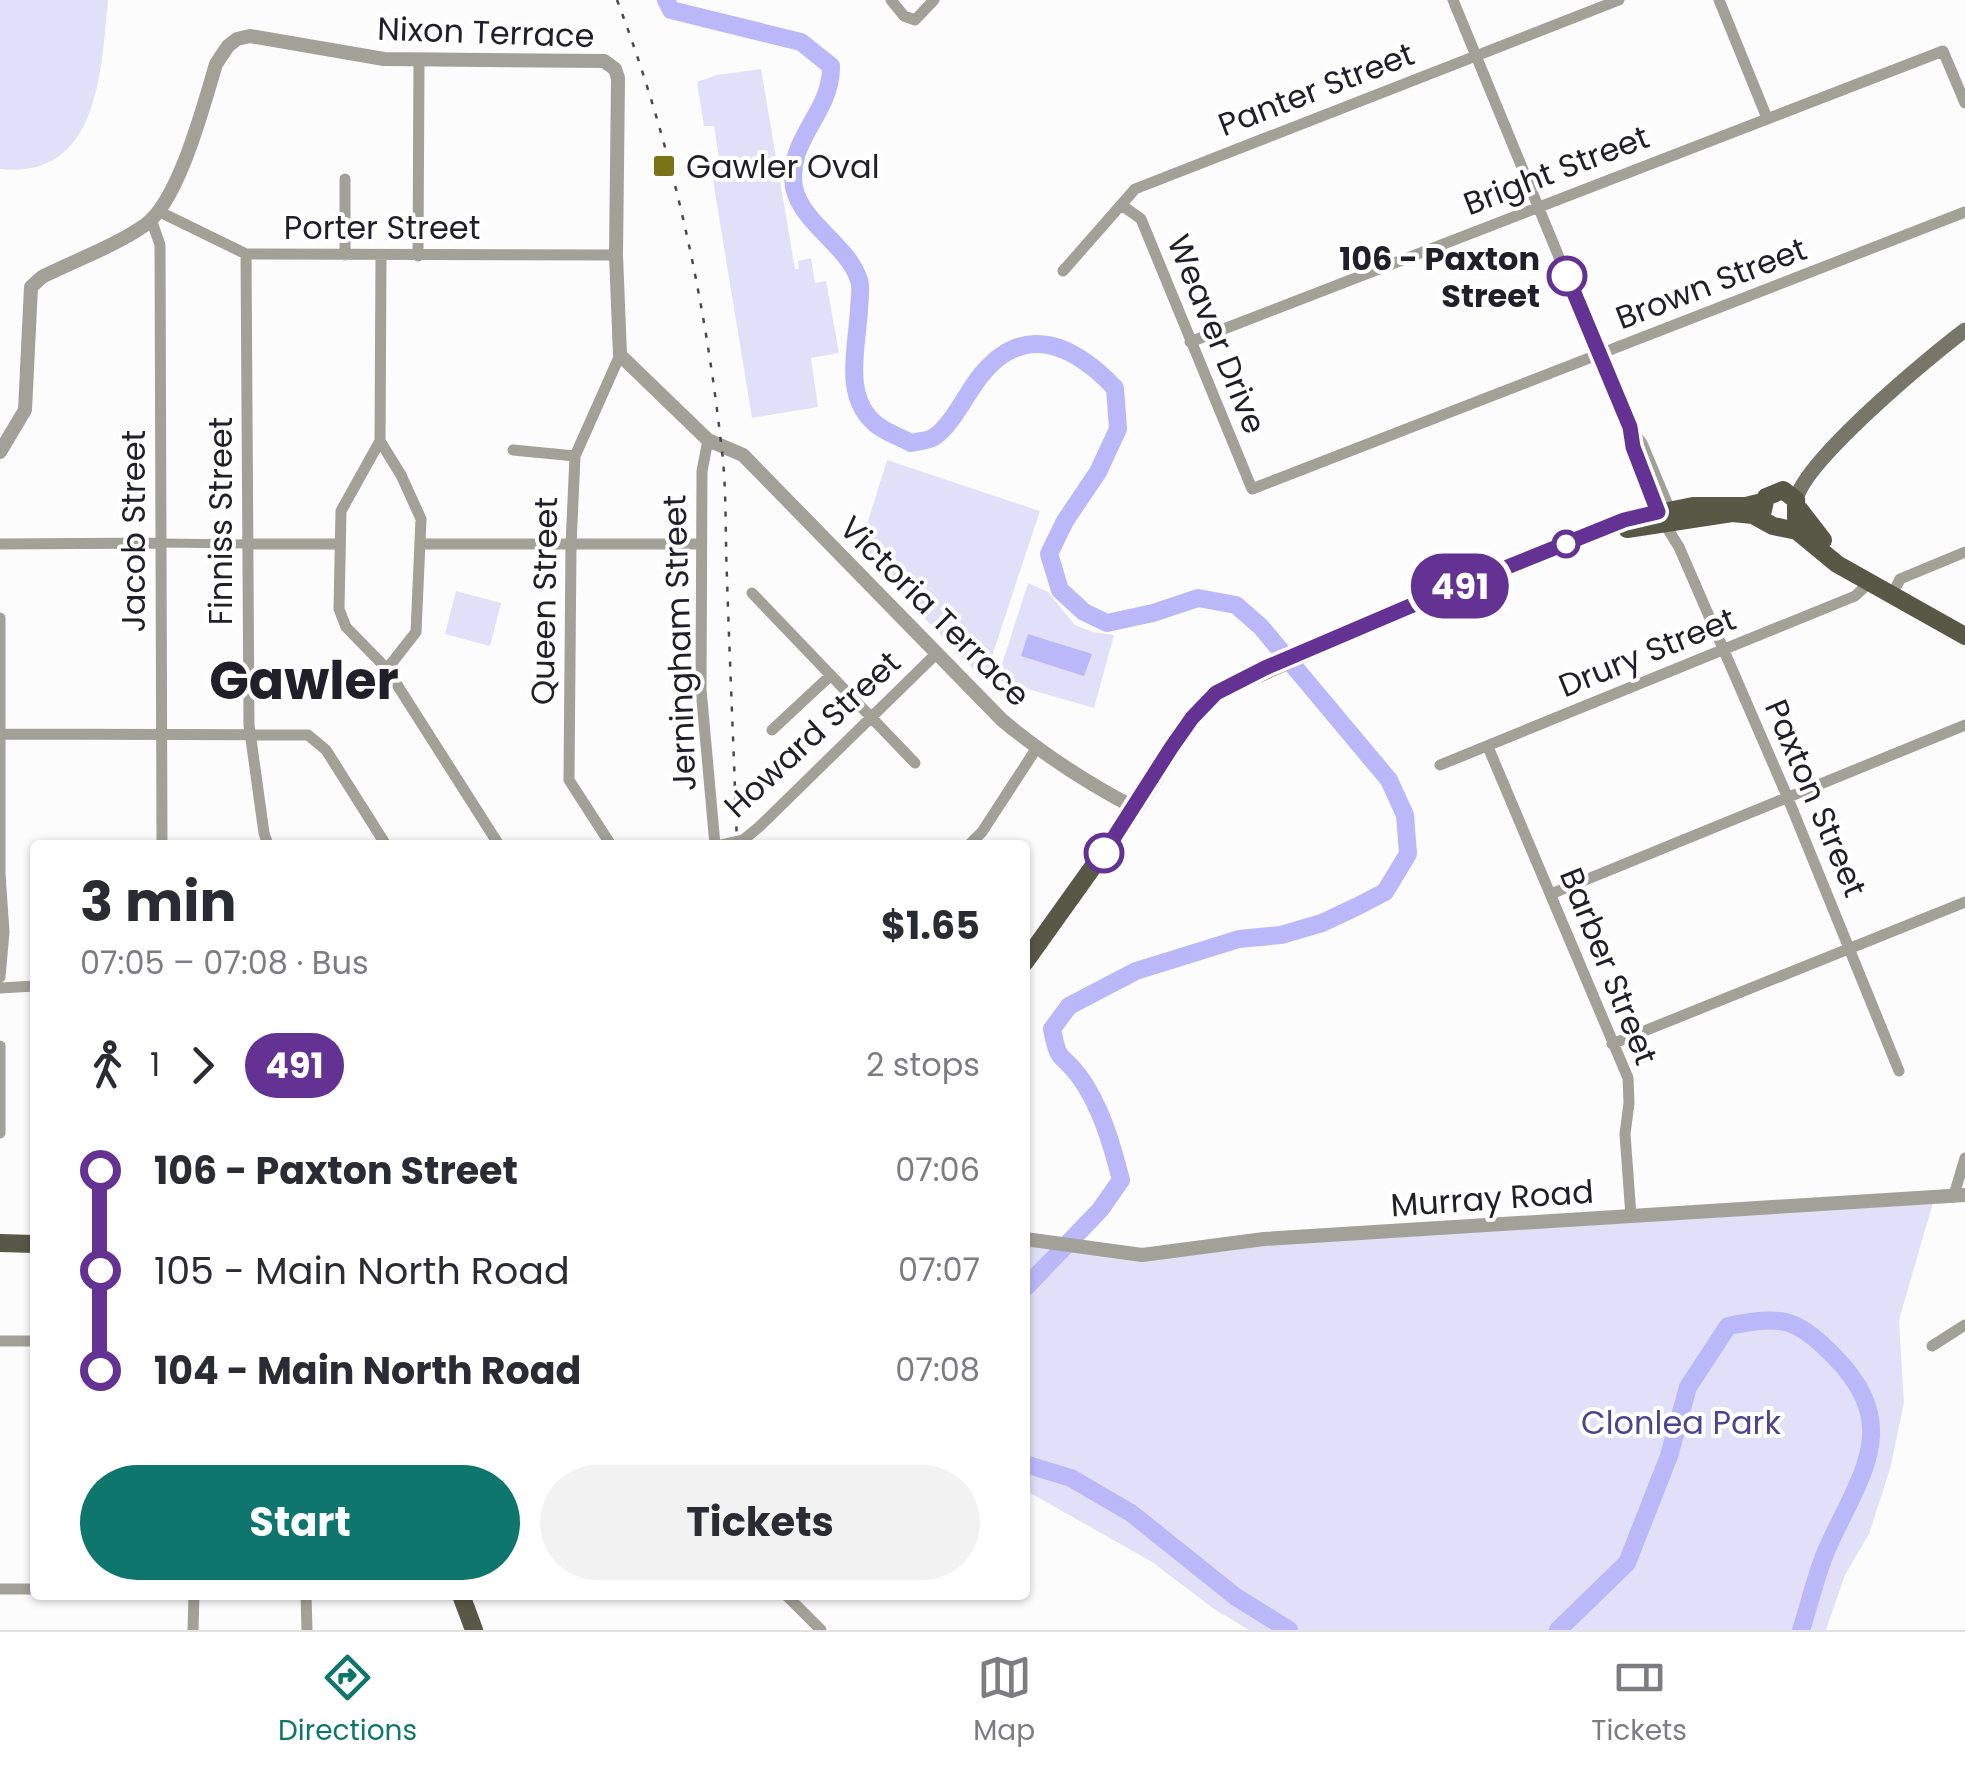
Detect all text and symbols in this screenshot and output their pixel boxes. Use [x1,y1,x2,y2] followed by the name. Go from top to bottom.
[377,6,595,58] street label: Nixon Terrace
[1212,31,1420,147] street label: Panter Street
[1457,114,1655,226] street label: Bright Street
[686,144,880,189] place label: Gawler Oval
[651,153,677,179] marker: Gawler Oval
[284,205,480,250] street label: Porter Street
[1609,226,1813,340] street label: Brown Street
[1157,228,1277,440] street label: Weaver Drive
[1339,236,1540,318] place label: 106 - Paxton Street
[1548,257,1586,295] marker: 106 - Paxton Street
[198,417,243,625] street label: Finniss Street
[111,430,156,632] street label: Jacob Street
[651,494,707,792] street label: Jerningham Street
[520,497,568,705] street label: Queen Street
[830,506,1040,716] street label: Victoria Terrace
[1553,531,1579,557] unlabelled marker
[1402,554,1518,618] line badge: 491
[1431,562,1489,611] text: 491
[1552,596,1742,708] street label: Drury Street
[714,640,910,828] street label: Howard Street
[209,644,399,717] district label: Gawler
[1754,692,1878,904] street label: Paxton Street
[1085,834,1123,872] unlabelled marker
[1549,861,1669,1071] street label: Barber Street
[80,863,236,940] text: 3 min
[881,899,980,952] text: $1.65
[80,940,369,985] text: 07:05 – 07:08 · Bus
[80,1038,135,1093] icon: walk
[175,1038,230,1093] icon: forward
[265,1041,324,1090] text: 491
[150,1042,160,1087] text: 1
[866,1042,980,1087] text: 2 stops
[154,1144,518,1197] text: 106 - Paxton Street
[895,1147,980,1192] text: 07:06
[1389,1168,1595,1228] street label: Murray Road
[154,1244,570,1297] text: 105 - Main North Road
[898,1247,980,1292] text: 07:07
[154,1344,581,1397] text: 104 - Main North Road
[895,1347,980,1392] text: 07:08
[1581,1400,1782,1445] park label: Clonlea Park
[80,1465,520,1580] button: Start
[540,1465,980,1580] button: Tickets
[278,1650,417,1752] tab: Directions
[973,1650,1035,1752] tab: Map
[1591,1650,1687,1752] tab: Tickets

